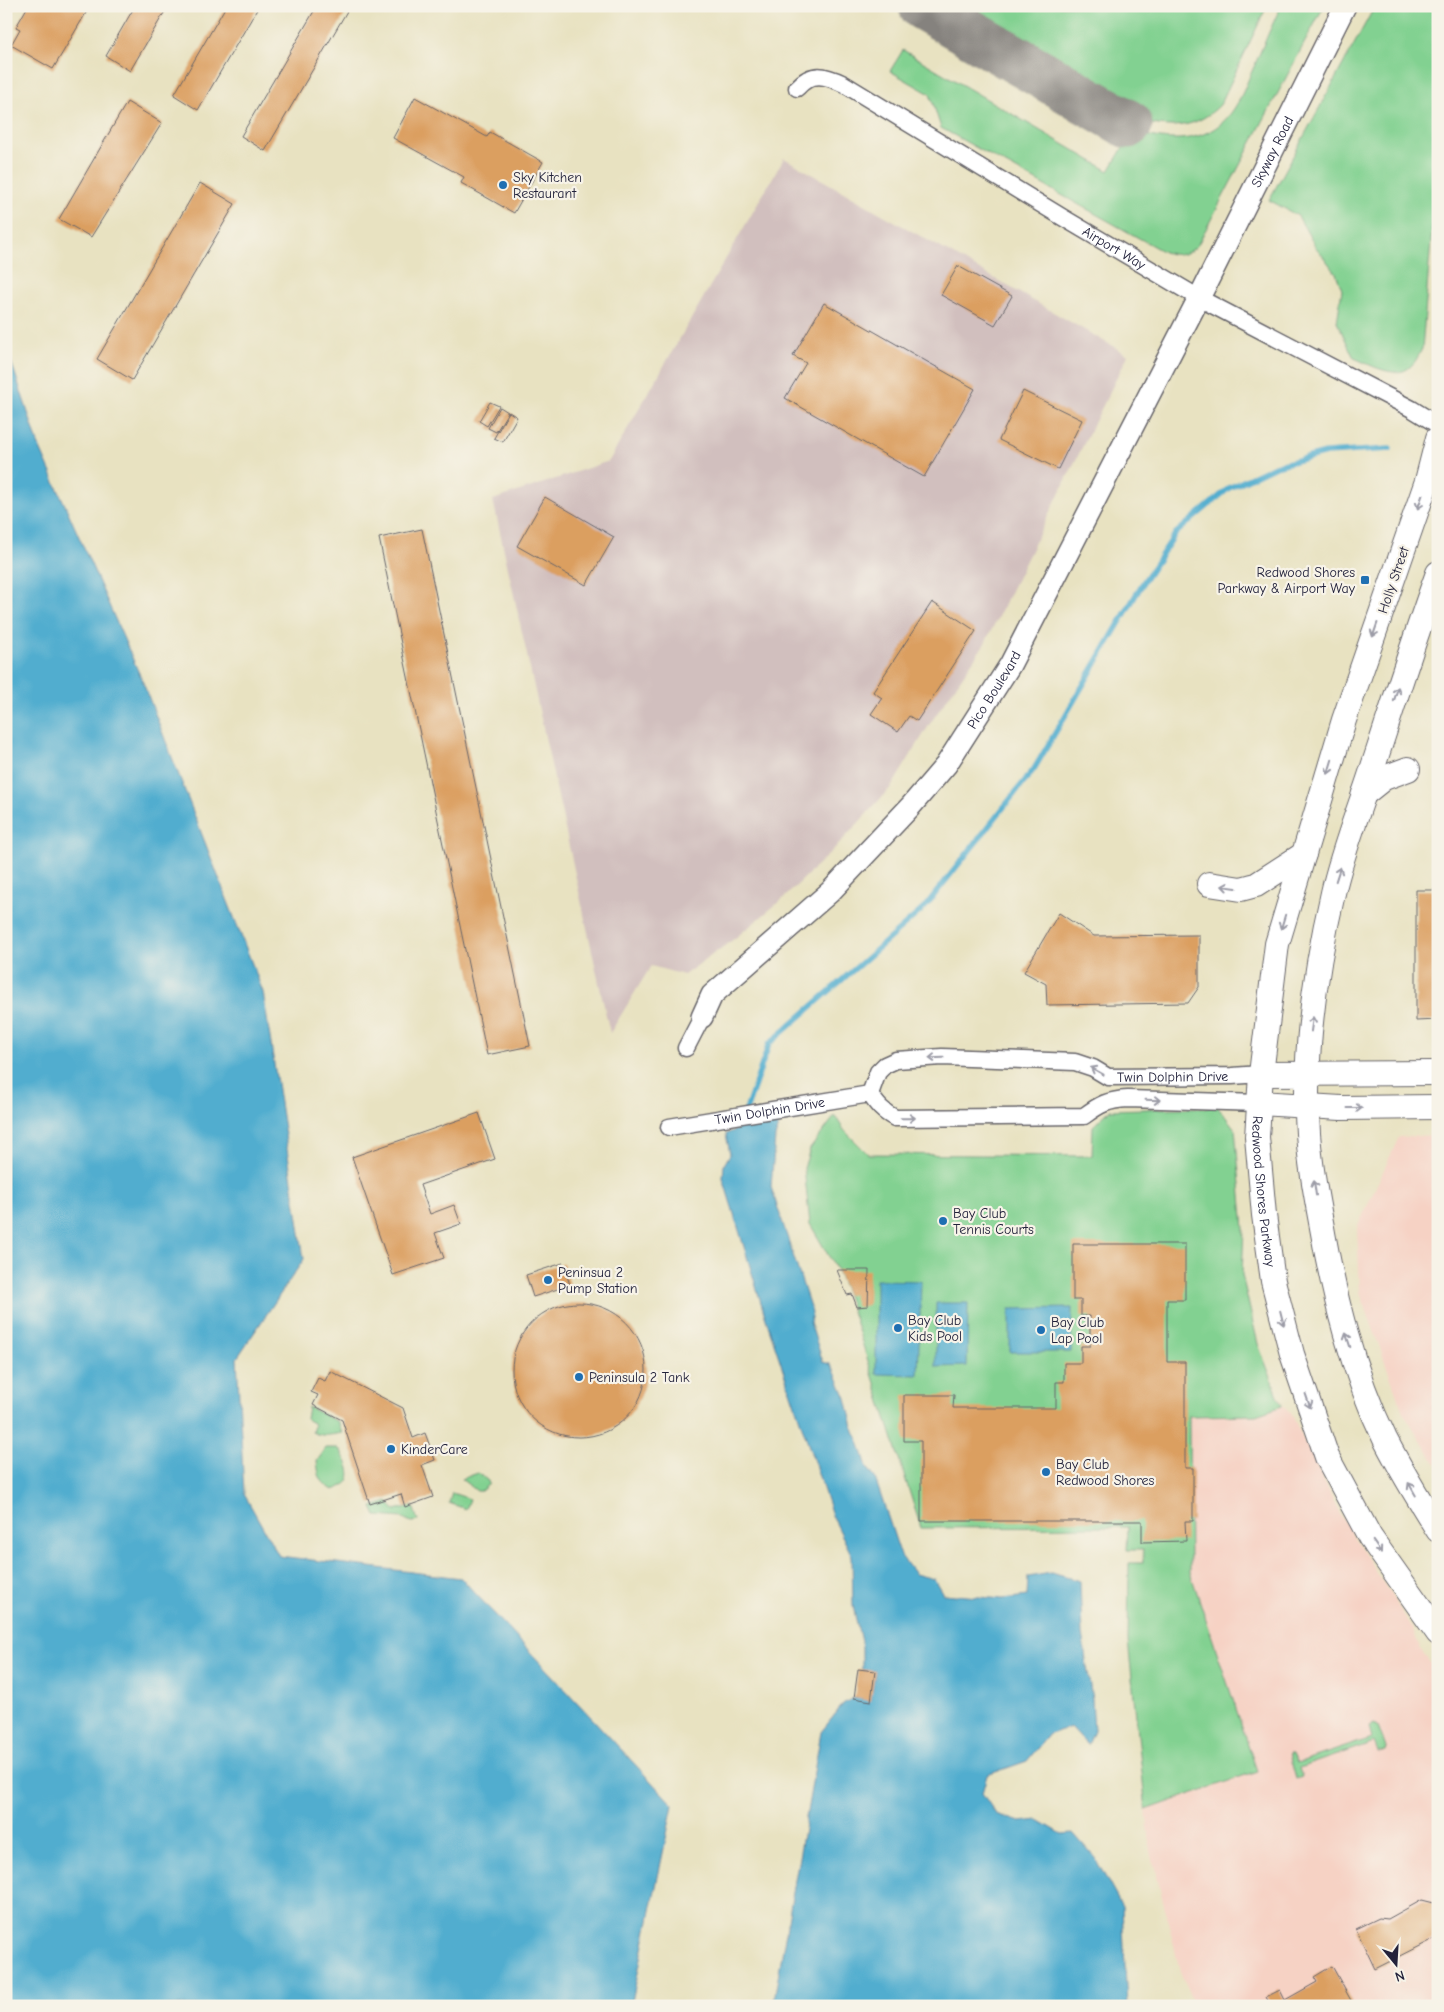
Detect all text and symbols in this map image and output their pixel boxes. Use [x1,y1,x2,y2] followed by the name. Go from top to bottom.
[1248,113,1298,190] street label: Skyway Road
[513,169,582,202] place label: Sky Kitchen Restaurant
[497,179,509,191] marker: Sky Kitchen Restaurant
[1079,223,1149,274] street label: Airport Way
[1415,494,1424,509] one-way arrow
[1374,544,1413,616] street label: Holly Street
[1218,564,1356,597] place label: Redwood Shores Parkway & Airport Way
[1359,574,1371,586] marker: Redwood Shores Parkway & Airport Way
[1370,622,1379,637] one-way arrow
[963,648,1025,732] street label: Pico Boulevard
[1392,686,1402,702] one-way arrow
[1325,759,1335,775] one-way arrow
[1334,867,1344,883] one-way arrow
[1222,882,1238,892] one-way arrow
[1278,914,1288,930] one-way arrow
[1307,1016,1317,1032] one-way arrow
[929,1053,945,1062] one-way arrow
[1090,1065,1105,1075] one-way arrow
[1117,1068,1228,1086] street label: Twin Dolphin Drive
[713,1094,826,1128] street label: Twin Dolphin Drive
[1144,1095,1160,1104] one-way arrow
[1347,1103,1363,1113] one-way arrow
[899,1113,915,1123] one-way arrow
[1248,1115,1279,1269] street label: Redwood Shores Parkway
[1310,1180,1320,1196] one-way arrow
[953,1205,1034,1238] place label: Bay Club Tennis Courts
[937,1215,949,1227] marker: Bay Club Tennis Courts
[558,1264,638,1297] place label: Peninsua 2 Pump Station
[542,1274,554,1286] marker: Peninsua 2 Pump Station
[1278,1309,1288,1325] one-way arrow
[908,1312,962,1345] place label: Bay Club Kids Pool
[1051,1314,1104,1347] place label: Bay Club Lap Pool
[892,1322,904,1334] marker: Bay Club Kids Pool
[1035,1324,1047,1336] marker: Bay Club Lap Pool
[1343,1333,1352,1348] one-way arrow
[589,1369,690,1386] place label: Peninsula 2 Tank
[573,1371,585,1383] marker: Peninsula 2 Tank
[1304,1392,1313,1408] one-way arrow
[401,1441,468,1458] place label: KinderCare
[385,1443,397,1455] marker: KinderCare
[1056,1456,1155,1489] place label: Bay Club Redwood Shores
[1040,1466,1052,1478] marker: Bay Club Redwood Shores
[1407,1482,1417,1496] one-way arrow
[1372,1540,1382,1554] one-way arrow
[1372,1940,1422,1990] north arrow
[1393,1966,1407,1985] text: N

